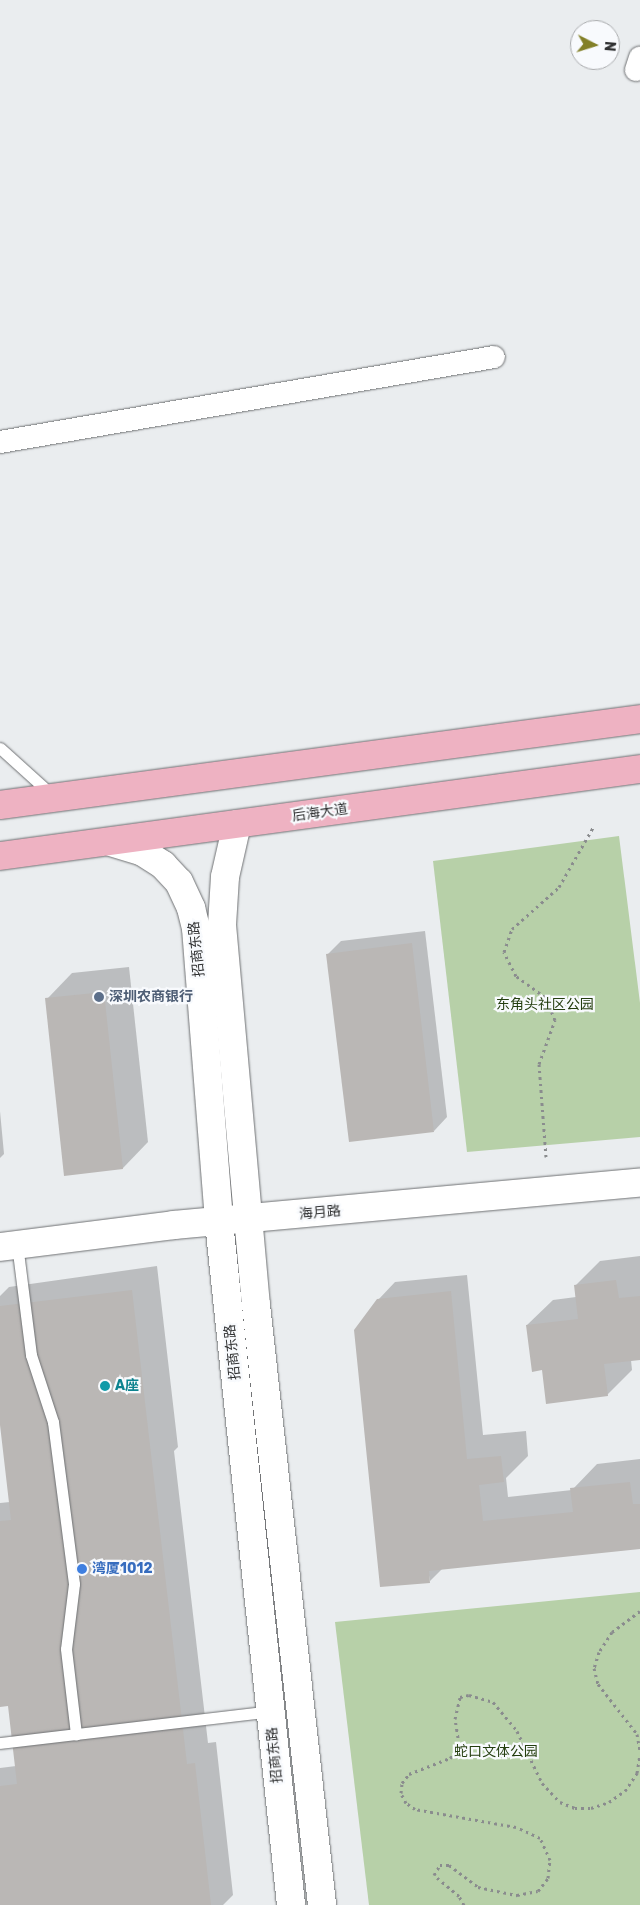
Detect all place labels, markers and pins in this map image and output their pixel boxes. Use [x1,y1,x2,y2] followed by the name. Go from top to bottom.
[109,989,193,1005] place label: 深圳农商银行
[93,991,105,1003] marker: 深圳农商银行
[115,1378,139,1394] place label: A座
[99,1380,111,1392] marker: A座
[92,1561,153,1577] place label: 湾厦1012
[76,1563,88,1575] marker: 湾厦1012

